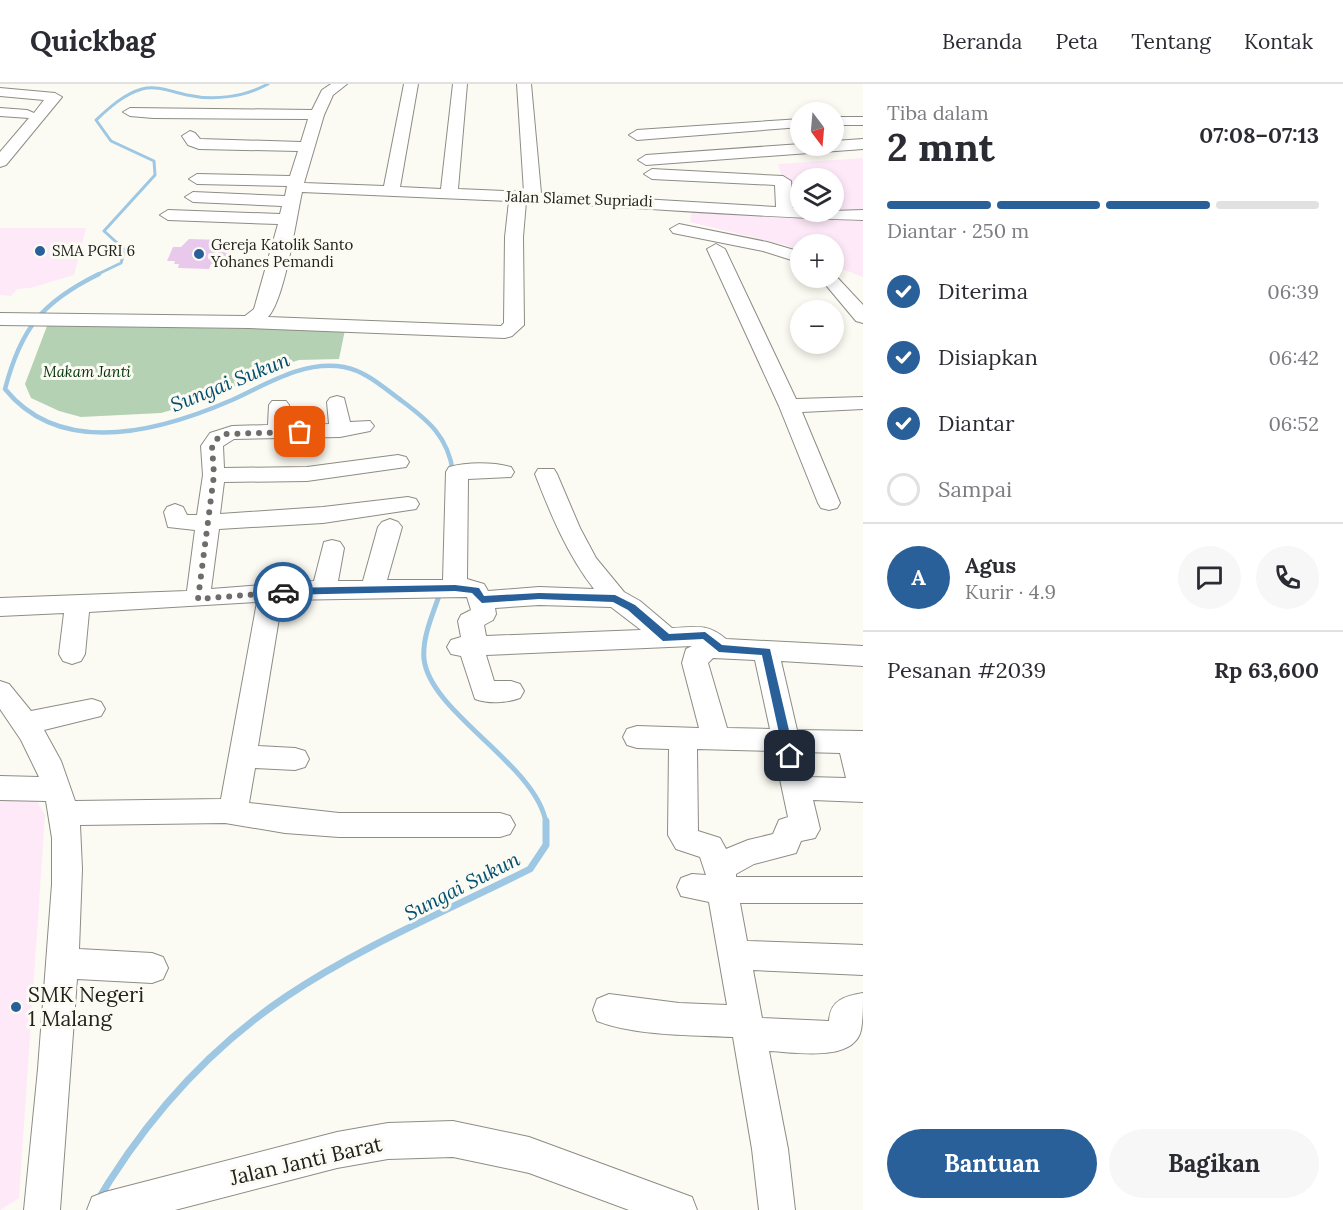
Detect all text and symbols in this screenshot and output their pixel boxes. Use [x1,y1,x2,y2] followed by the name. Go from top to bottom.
[30,23,155,59] text: Quickbag
[942,28,1022,55] text: Beranda
[1055,28,1098,55] text: Peta
[1131,28,1211,55] text: Tentang
[1244,28,1313,55] text: Kontak
[887,100,989,125] text: Tiba dalam
[790,102,844,156] north arrow
[790,102,844,354] map controls
[1199,121,1319,149] text: 07:08–07:13
[887,122,995,172] text: 2 mnt
[790,168,844,222] button: layers
[504,186,653,211] street label: Jalan Slamet Supriadi
[887,218,1029,243] text: Diantar · 250 m
[790,234,844,288] button: +
[210,235,353,271] place label: Gereja Katolik Santo Yohanes Pemandi
[52,241,135,260] place label: SMA PGRI 6
[33,244,47,258] marker: SMA PGRI 6
[192,247,206,261] marker: Gereja Katolik Santo Yohanes Pemandi
[887,275,920,308] icon: check
[938,277,1028,305] text: Diterima
[1267,279,1319,304] text: 06:39
[790,300,844,354] button: −
[887,341,920,374] icon: check
[938,343,1038,371] text: Disiapkan
[1268,345,1319,370] text: 06:42
[167,346,294,417] water label: Sungai Sukun
[43,362,131,381] park label: Makam Janti
[274,406,325,457] pin
[887,407,920,440] icon: check
[938,409,1014,437] text: Diantar
[1268,411,1319,436] text: 06:52
[283,415,316,448] icon: bag
[938,475,1012,503] text: Sampai
[1178,546,1241,609] button: chat
[1256,546,1319,609] button: phone
[965,551,1016,579] text: Agus
[253,562,313,622] courier
[911,563,926,591] text: A
[267,576,300,609] icon: car
[965,579,1056,604] text: Kurir · 4.9
[887,656,1046,684] text: Pesanan #2039
[1214,656,1319,684] text: Rp 63,600
[764,730,815,781] pin
[773,739,806,772] icon: home
[400,845,524,925] water label: Sungai Sukun
[28,981,144,1032] place label: SMK Negeri 1 Malang
[9,1000,23,1014] marker: SMK Negeri 1 Malang
[887,1129,1097,1198] button: Bantuan
[1109,1129,1319,1198] button: Bagikan
[226,1130,385,1191] street label: Jalan Janti Barat

